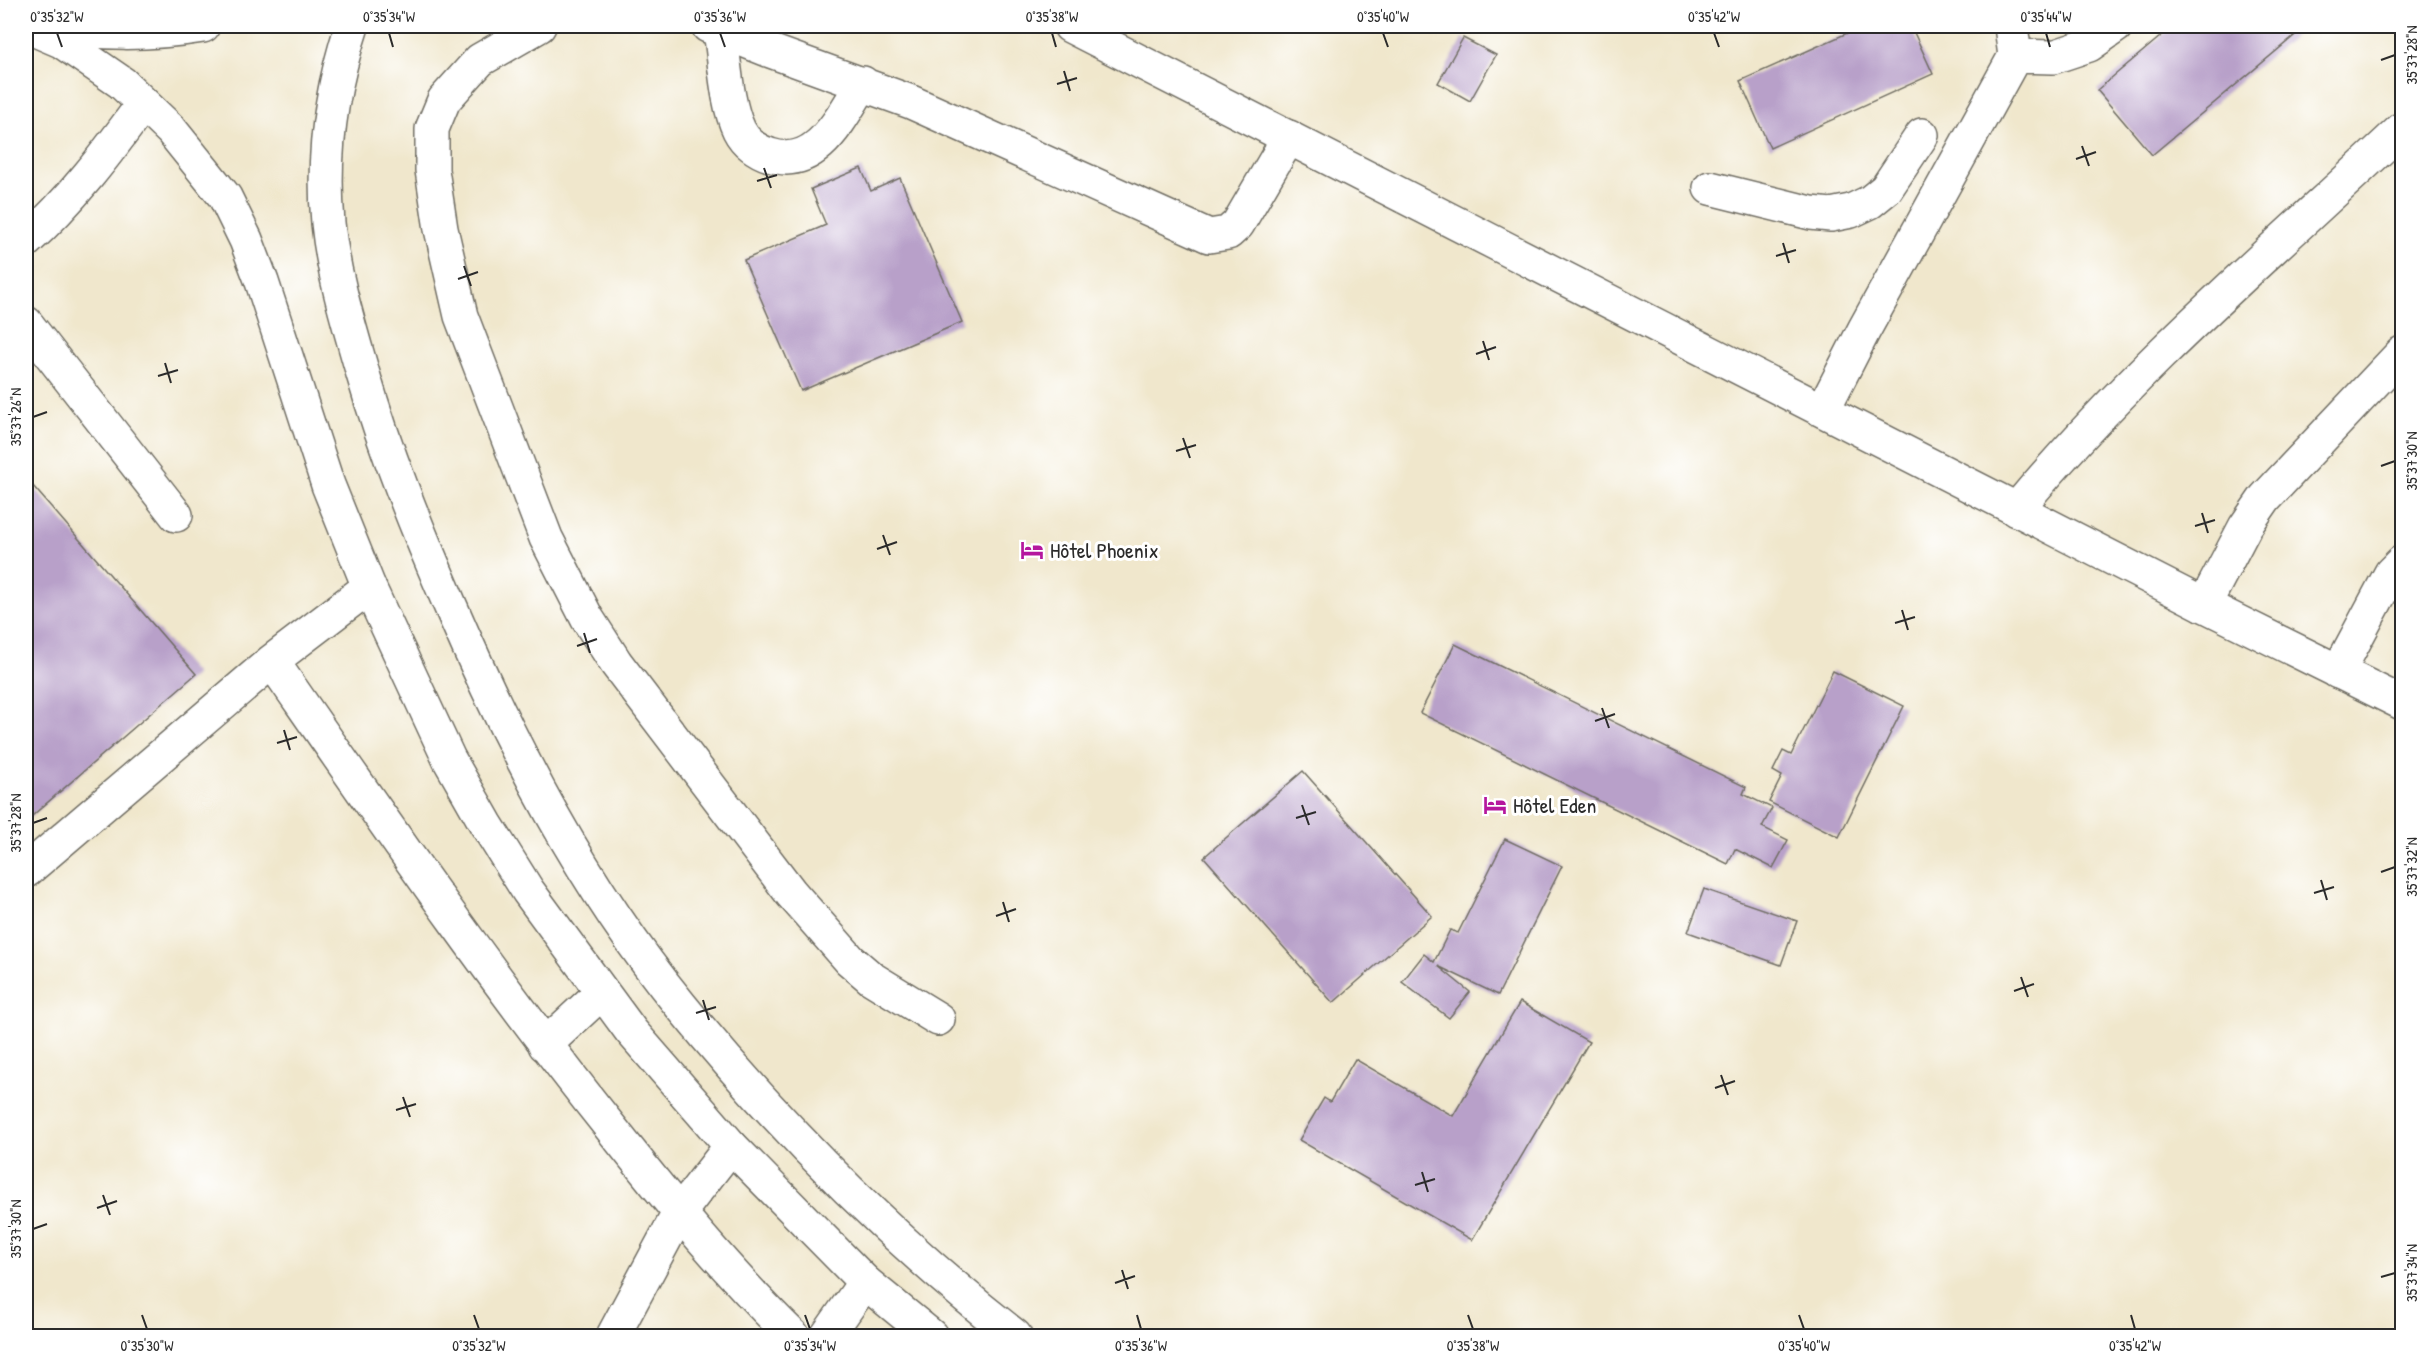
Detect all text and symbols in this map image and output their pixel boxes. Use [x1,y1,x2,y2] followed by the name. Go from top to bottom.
[30,6,84,27] text: 0°35'32"W
[363,6,416,27] text: 0°35'34"W
[694,6,747,27] text: 0°35'36"W
[1026,6,1079,27] text: 0°35'38"W
[1357,6,1410,27] text: 0°35'40"W
[1688,6,1741,27] text: 0°35'42"W
[2021,6,2072,27] text: 0°35'44"W
[2401,25,2422,85] text: 35°37'28"N
[5,388,26,446] text: 35°37'26"N
[2401,431,2422,491] text: 35°37'30"N
[1050,535,1159,565] place label: Hôtel Phoenix
[1019,537,1045,563] hotel icon: Hôtel Phoenix
[1513,790,1596,820] place label: Hôtel Eden
[1482,792,1508,818] hotel icon: Hôtel Eden
[5,793,26,853] text: 35°37'28"N
[2401,837,2422,897] text: 35°37'32"N
[5,1199,26,1259] text: 35°37'30"N
[2401,1244,2422,1302] text: 35°37'34"N
[121,1335,174,1356] text: 0°35'30"W
[452,1335,506,1356] text: 0°35'32"W
[784,1335,837,1356] text: 0°35'34"W
[1115,1335,1168,1356] text: 0°35'36"W
[1447,1335,1500,1356] text: 0°35'38"W
[1778,1335,1831,1356] text: 0°35'40"W
[2109,1335,2162,1356] text: 0°35'42"W

